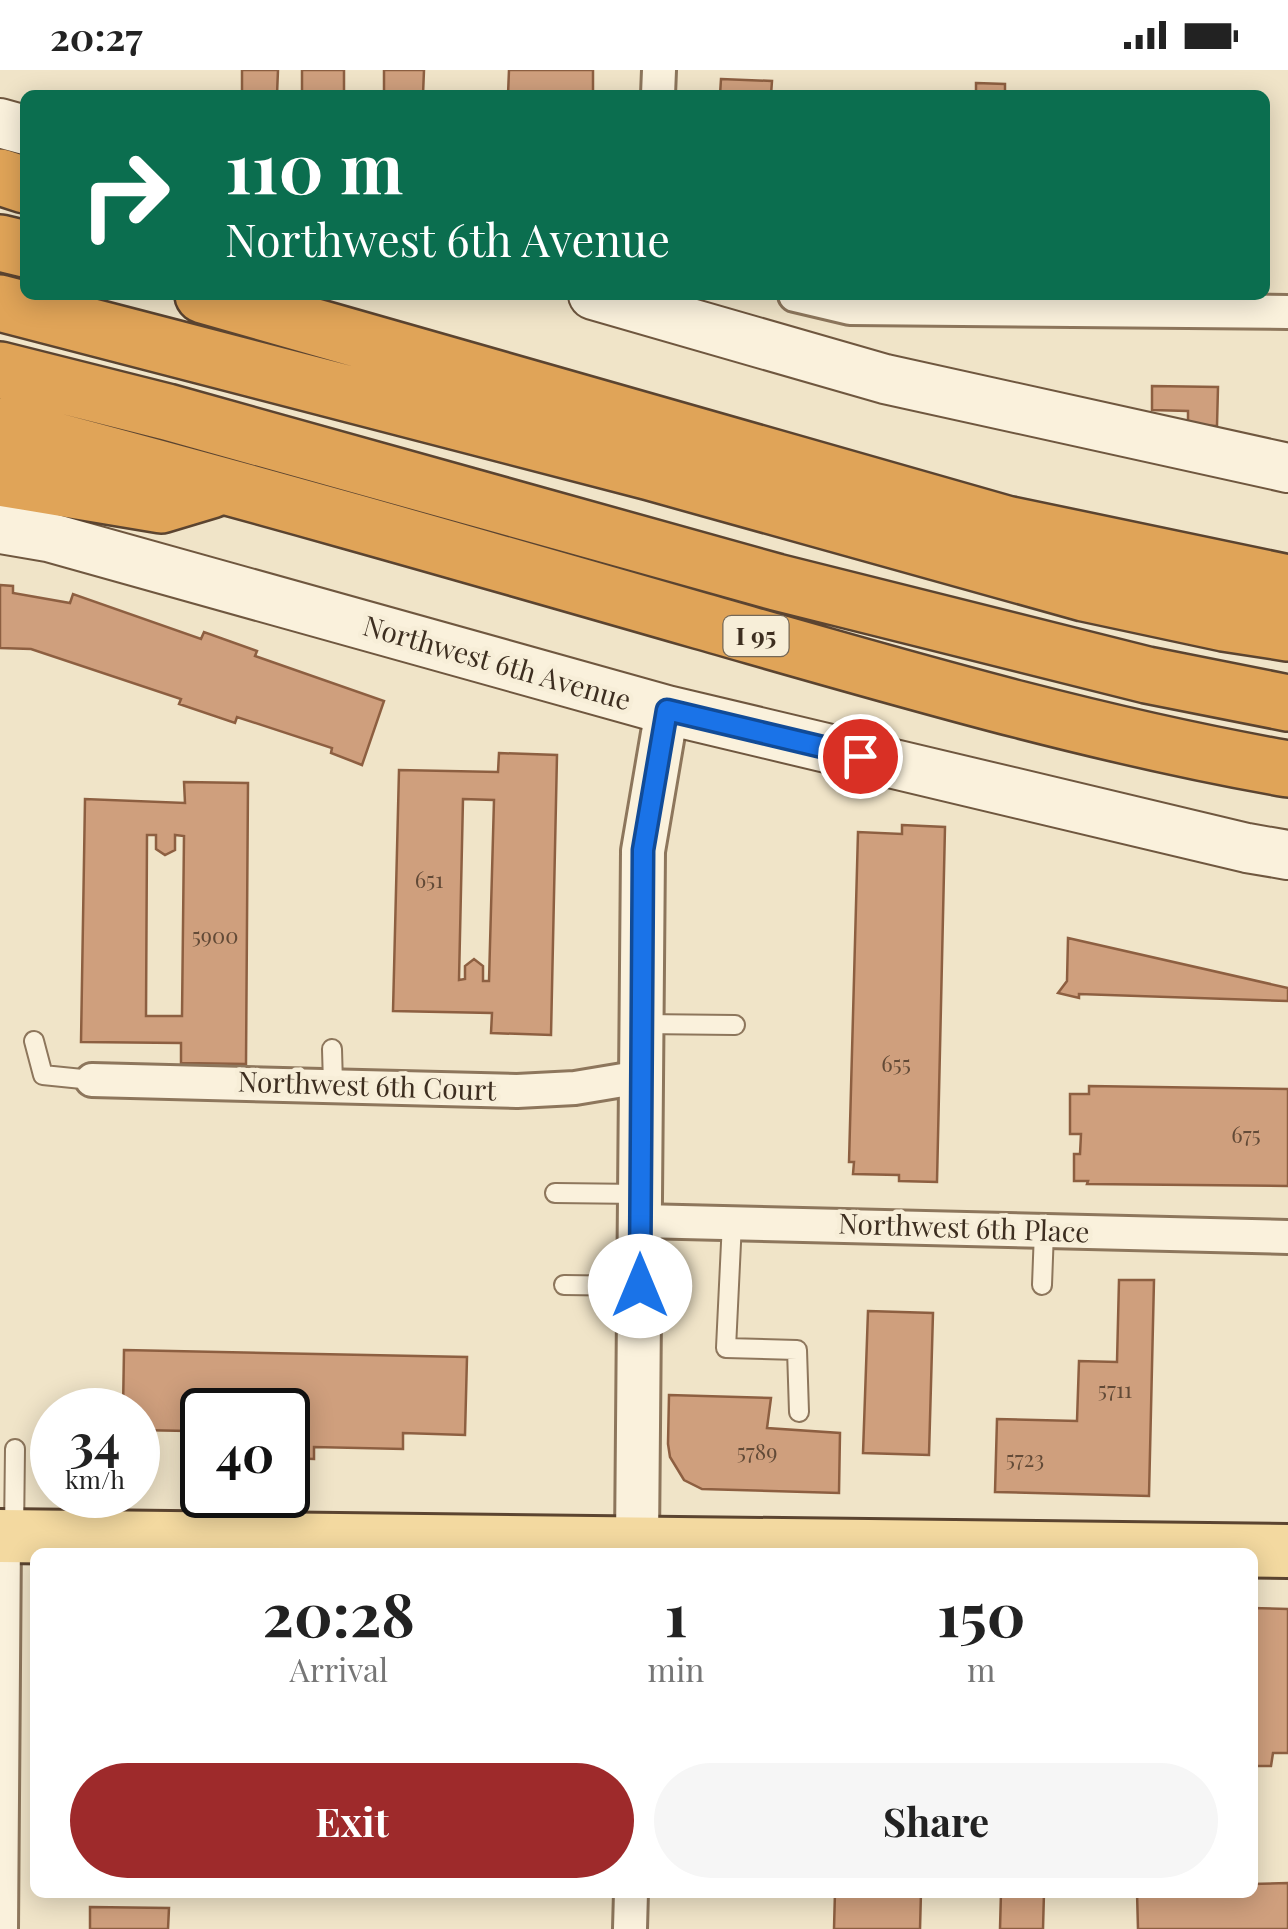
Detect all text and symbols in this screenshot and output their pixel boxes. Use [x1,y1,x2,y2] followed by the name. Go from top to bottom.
[50,10,143,61] text: 20:27
[225,118,403,212] text: 110 m
[60,130,190,260] icon: right
[225,208,670,268] text: Northwest 6th Avenue
[359,606,636,717] street label: Northwest 6th Avenue
[724,616,788,656] road number: I 95
[818,714,903,799] pin
[833,729,888,784] icon: arrive
[415,864,443,894] house number: 651
[192,920,238,950] house number: 5900
[881,1048,911,1078] house number: 655
[237,1061,498,1108] street label: Northwest 6th Court
[1231,1119,1261,1149] house number: 675
[838,1204,1090,1249] street label: Northwest 6th Place
[588,1234,692,1338] position arrow
[1098,1374,1132,1404] house number: 5711
[180,1388,310,1518] speed limit sign: 40
[70,1407,120,1474] text: 34
[737,1436,777,1466] house number: 5789
[1006,1443,1044,1473] house number: 5723
[65,1462,125,1495] text: km/h
[263,1572,415,1652] text: 20:28
[664,1572,687,1652] text: 1
[937,1572,1025,1652] text: 150
[289,1647,388,1690] text: Arrival
[648,1647,704,1690] text: min
[967,1647,995,1690] text: m
[70,1763,634,1878] button: Exit
[654,1763,1218,1878] button: Share

